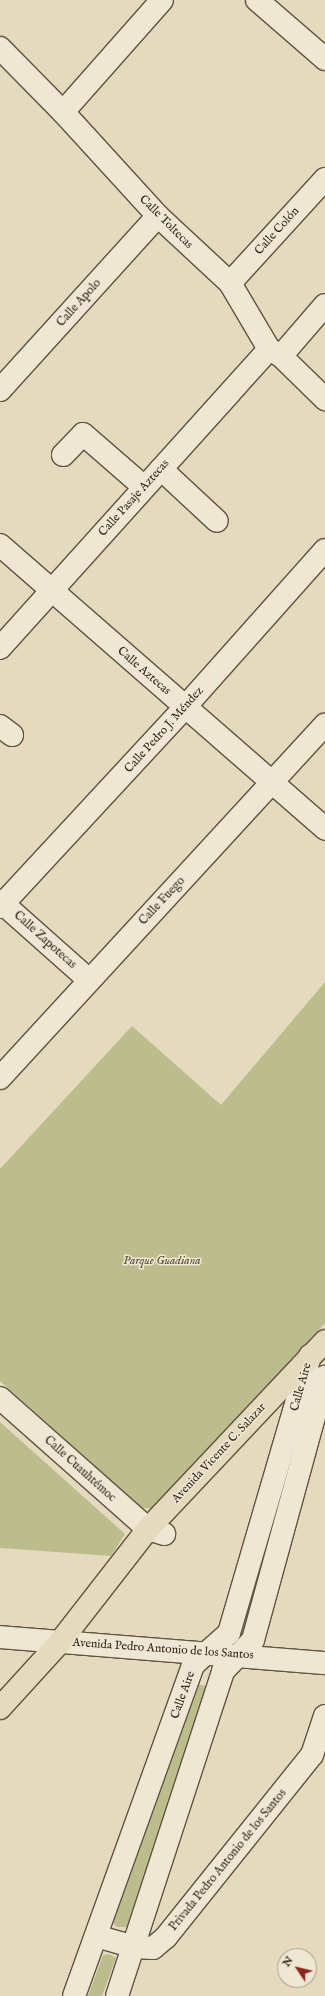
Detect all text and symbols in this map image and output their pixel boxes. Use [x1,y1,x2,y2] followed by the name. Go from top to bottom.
[136,192,196,252] street label: Calle Toltecas
[252,204,302,258] street label: Calle Colón
[54,276,104,330] street label: Calle Apolo
[96,457,172,539] street label: Calle Pasaje Aztecas
[114,644,174,698] street label: Calle Aztecas
[122,684,206,776] street label: Calle Pedro J. Méndez
[136,874,188,928] street label: Calle Fuego
[11,908,79,972] street label: Calle Zapotecas
[123,1254,201,1268] park label: Parque Guadiana
[287,1361,315,1413] street label: Calle Aire
[169,1400,269,1506] street label: Avenida Vicente C. Salazar
[41,1433,119,1505] street label: Calle Cuauhtémoc
[72,1635,254,1663] street label: Avenida Pedro Antonio de los Santos
[168,1669,198,1721] street label: Calle Aire
[166,1786,290,1934] street label: Privada Pedro Antonio de los Santos
[277,1948,317,1988] north arrow
[280,1954,296,1970] text: N

